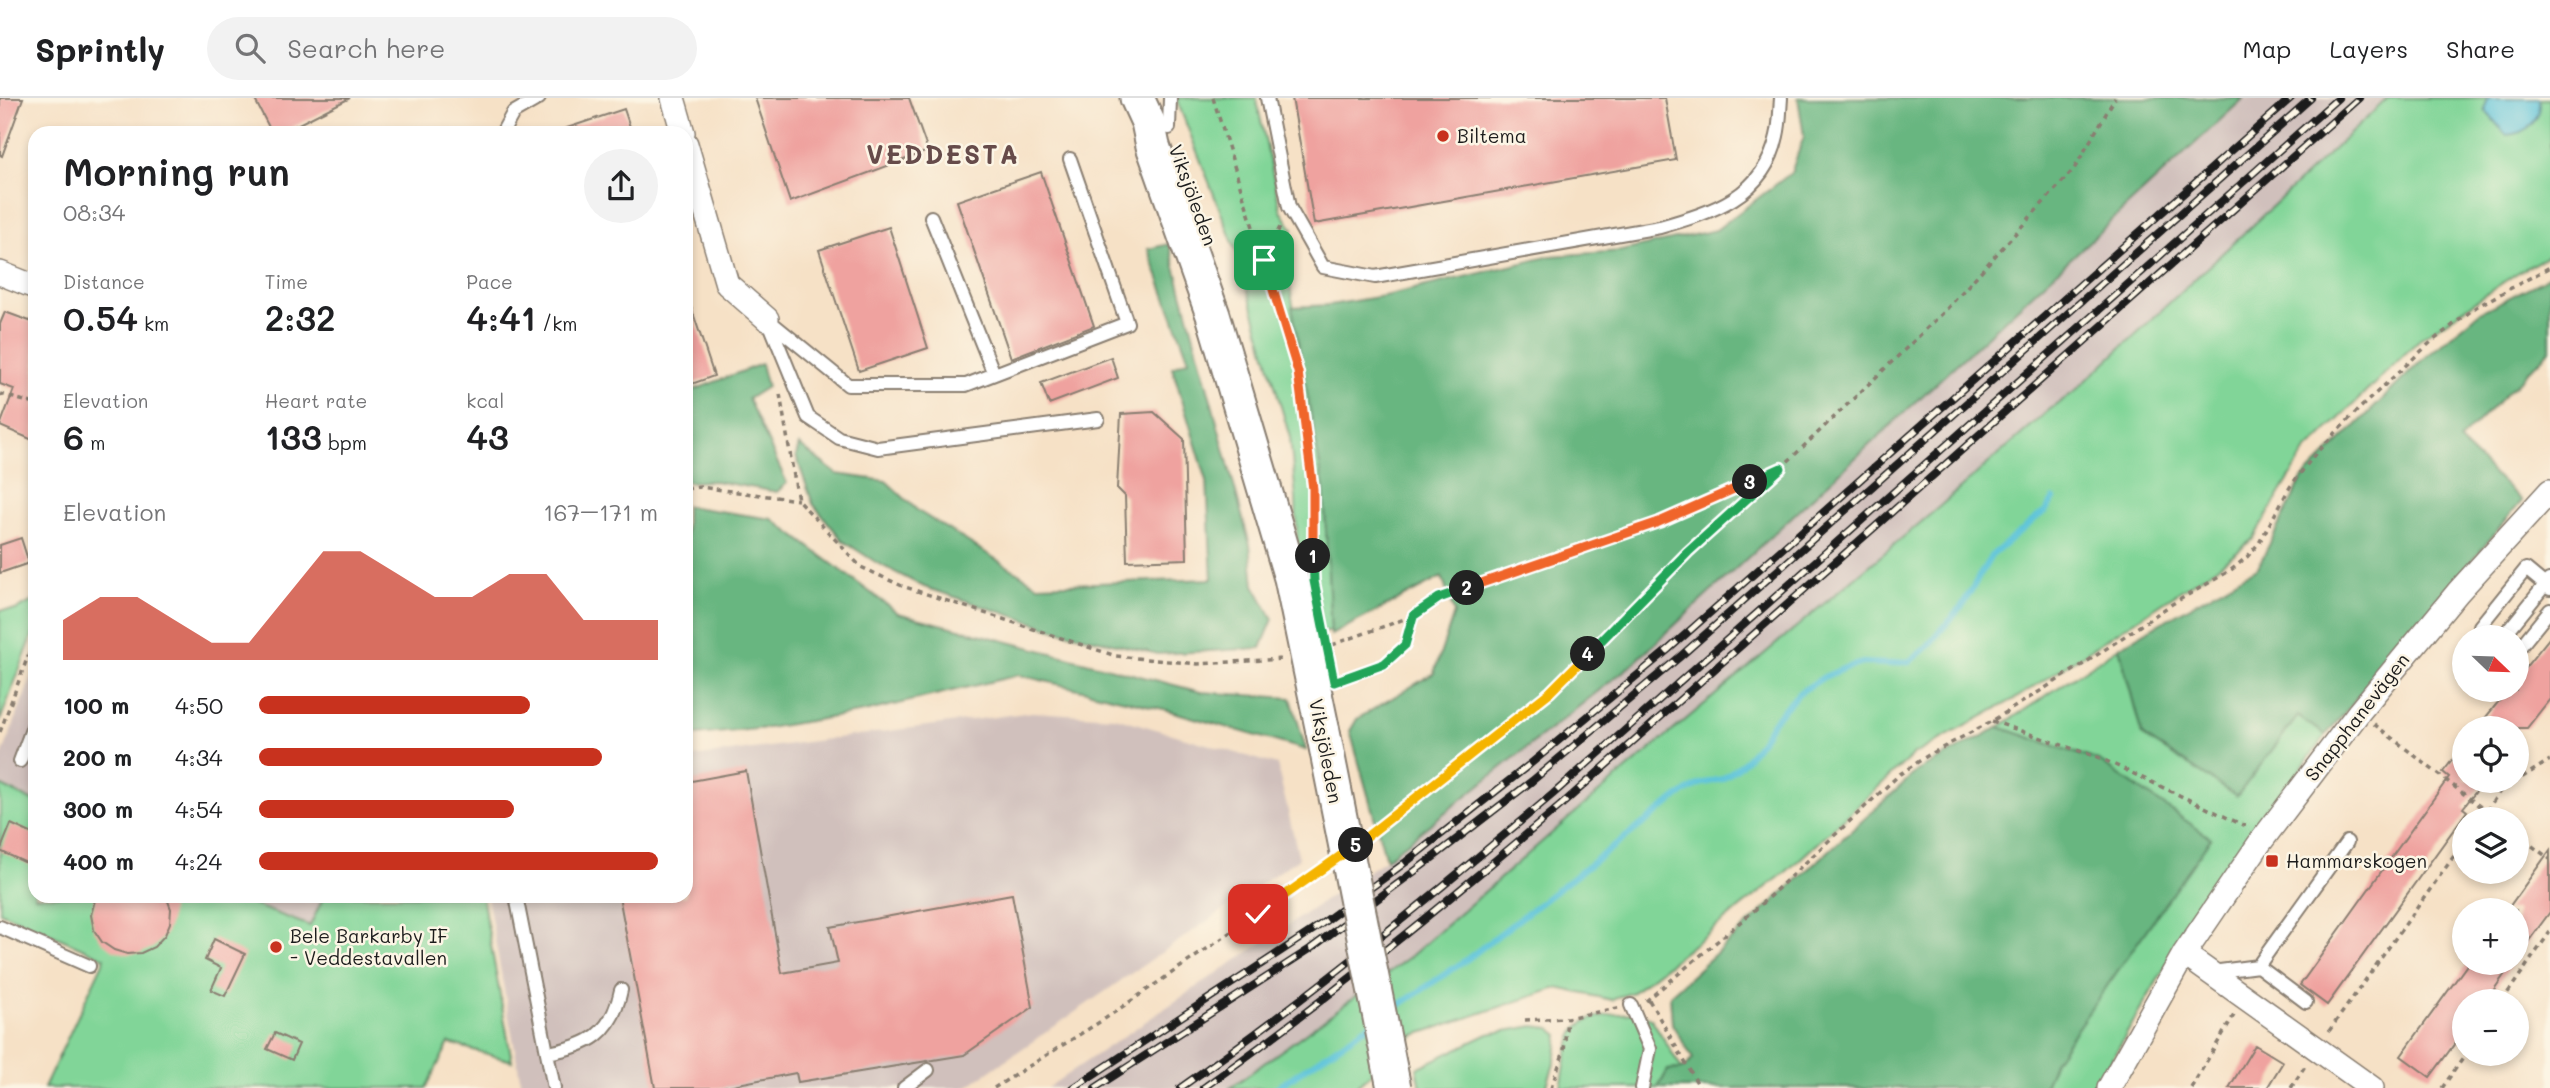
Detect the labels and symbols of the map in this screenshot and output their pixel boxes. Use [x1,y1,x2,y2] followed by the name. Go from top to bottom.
[1457,123,1526,148] place label: Biltema
[1435,128,1451,144] marker: Biltema
[866,137,1020,171] district label: VEDDESTA
[1164,141,1223,249] street label: Viksjöleden
[1234,230,1294,290] pin
[1732,464,1768,500] pin: 3
[1296,538,1330,574] pin: 1
[1450,570,1484,606] pin: 2
[2452,625,2529,702] north arrow
[1570,636,1606,672] pin: 4
[2299,648,2414,786] street label: Snapphanevägen
[1304,697,1349,805] street label: Viksjöleden
[1338,828,1374,862] pin: 5
[2286,848,2427,873] place label: Hammarskogen
[2264,853,2280,869] marker: Hammarskogen
[1228,884,1288,944] pin
[290,923,448,970] place label: Bele Barkarby IF - Veddestavallen
[268,939,284,955] marker: Bele Barkarby IF - Veddestavallen

